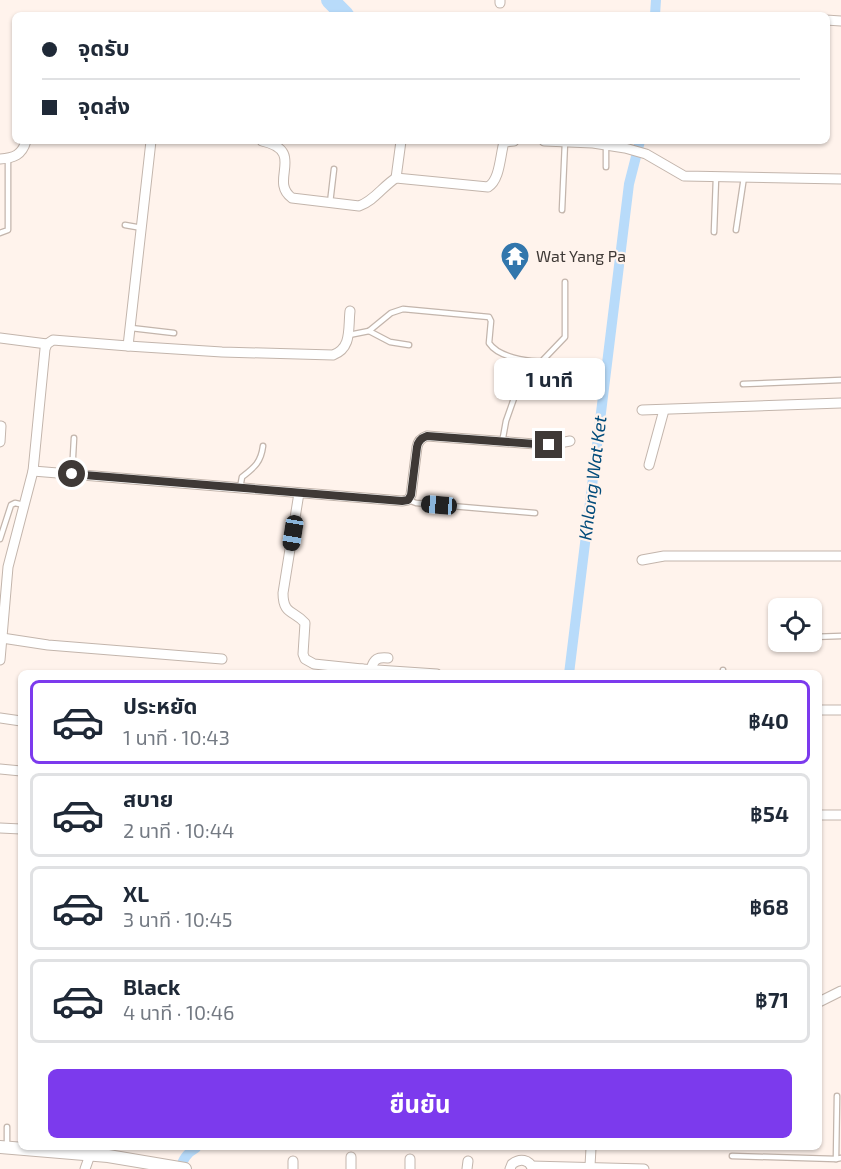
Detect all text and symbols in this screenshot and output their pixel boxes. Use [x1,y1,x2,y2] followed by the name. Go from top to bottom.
[78,34,130,60] text: จุดรับ
[78,92,130,118] text: จุดส่ง
[499,240,531,282] temple icon: Wat Yang Pa
[536,246,626,265] place label: Wat Yang Pa
[494,358,604,400] callout: 1 นาที
[526,367,573,391] text: 1 นาที
[573,414,611,542] water label: Khlong Wat Ket
[535,431,562,458] route end
[58,460,85,487] route start
[420,494,458,516] car
[281,514,305,552] car
[768,598,822,652] map controls
[768,598,822,652] button: locate
[123,692,198,718] text: ประหยัด
[51,695,105,749] icon: car
[748,707,789,733] text: ฿40
[123,725,230,749] text: 1 นาที · 10:43
[123,785,173,811] text: สบาย
[51,788,105,842] icon: car
[750,800,789,826] text: ฿54
[123,818,234,842] text: 2 นาที · 10:44
[123,880,149,906] text: XL
[51,881,105,935] icon: car
[750,893,789,919] text: ฿68
[123,907,233,931] text: 3 นาที · 10:45
[123,973,180,999] text: Black
[51,974,105,1028] icon: car
[755,986,789,1012] text: ฿71
[123,1000,234,1024] text: 4 นาที · 10:46
[48,1069,792,1138] button: ยืนยัน

